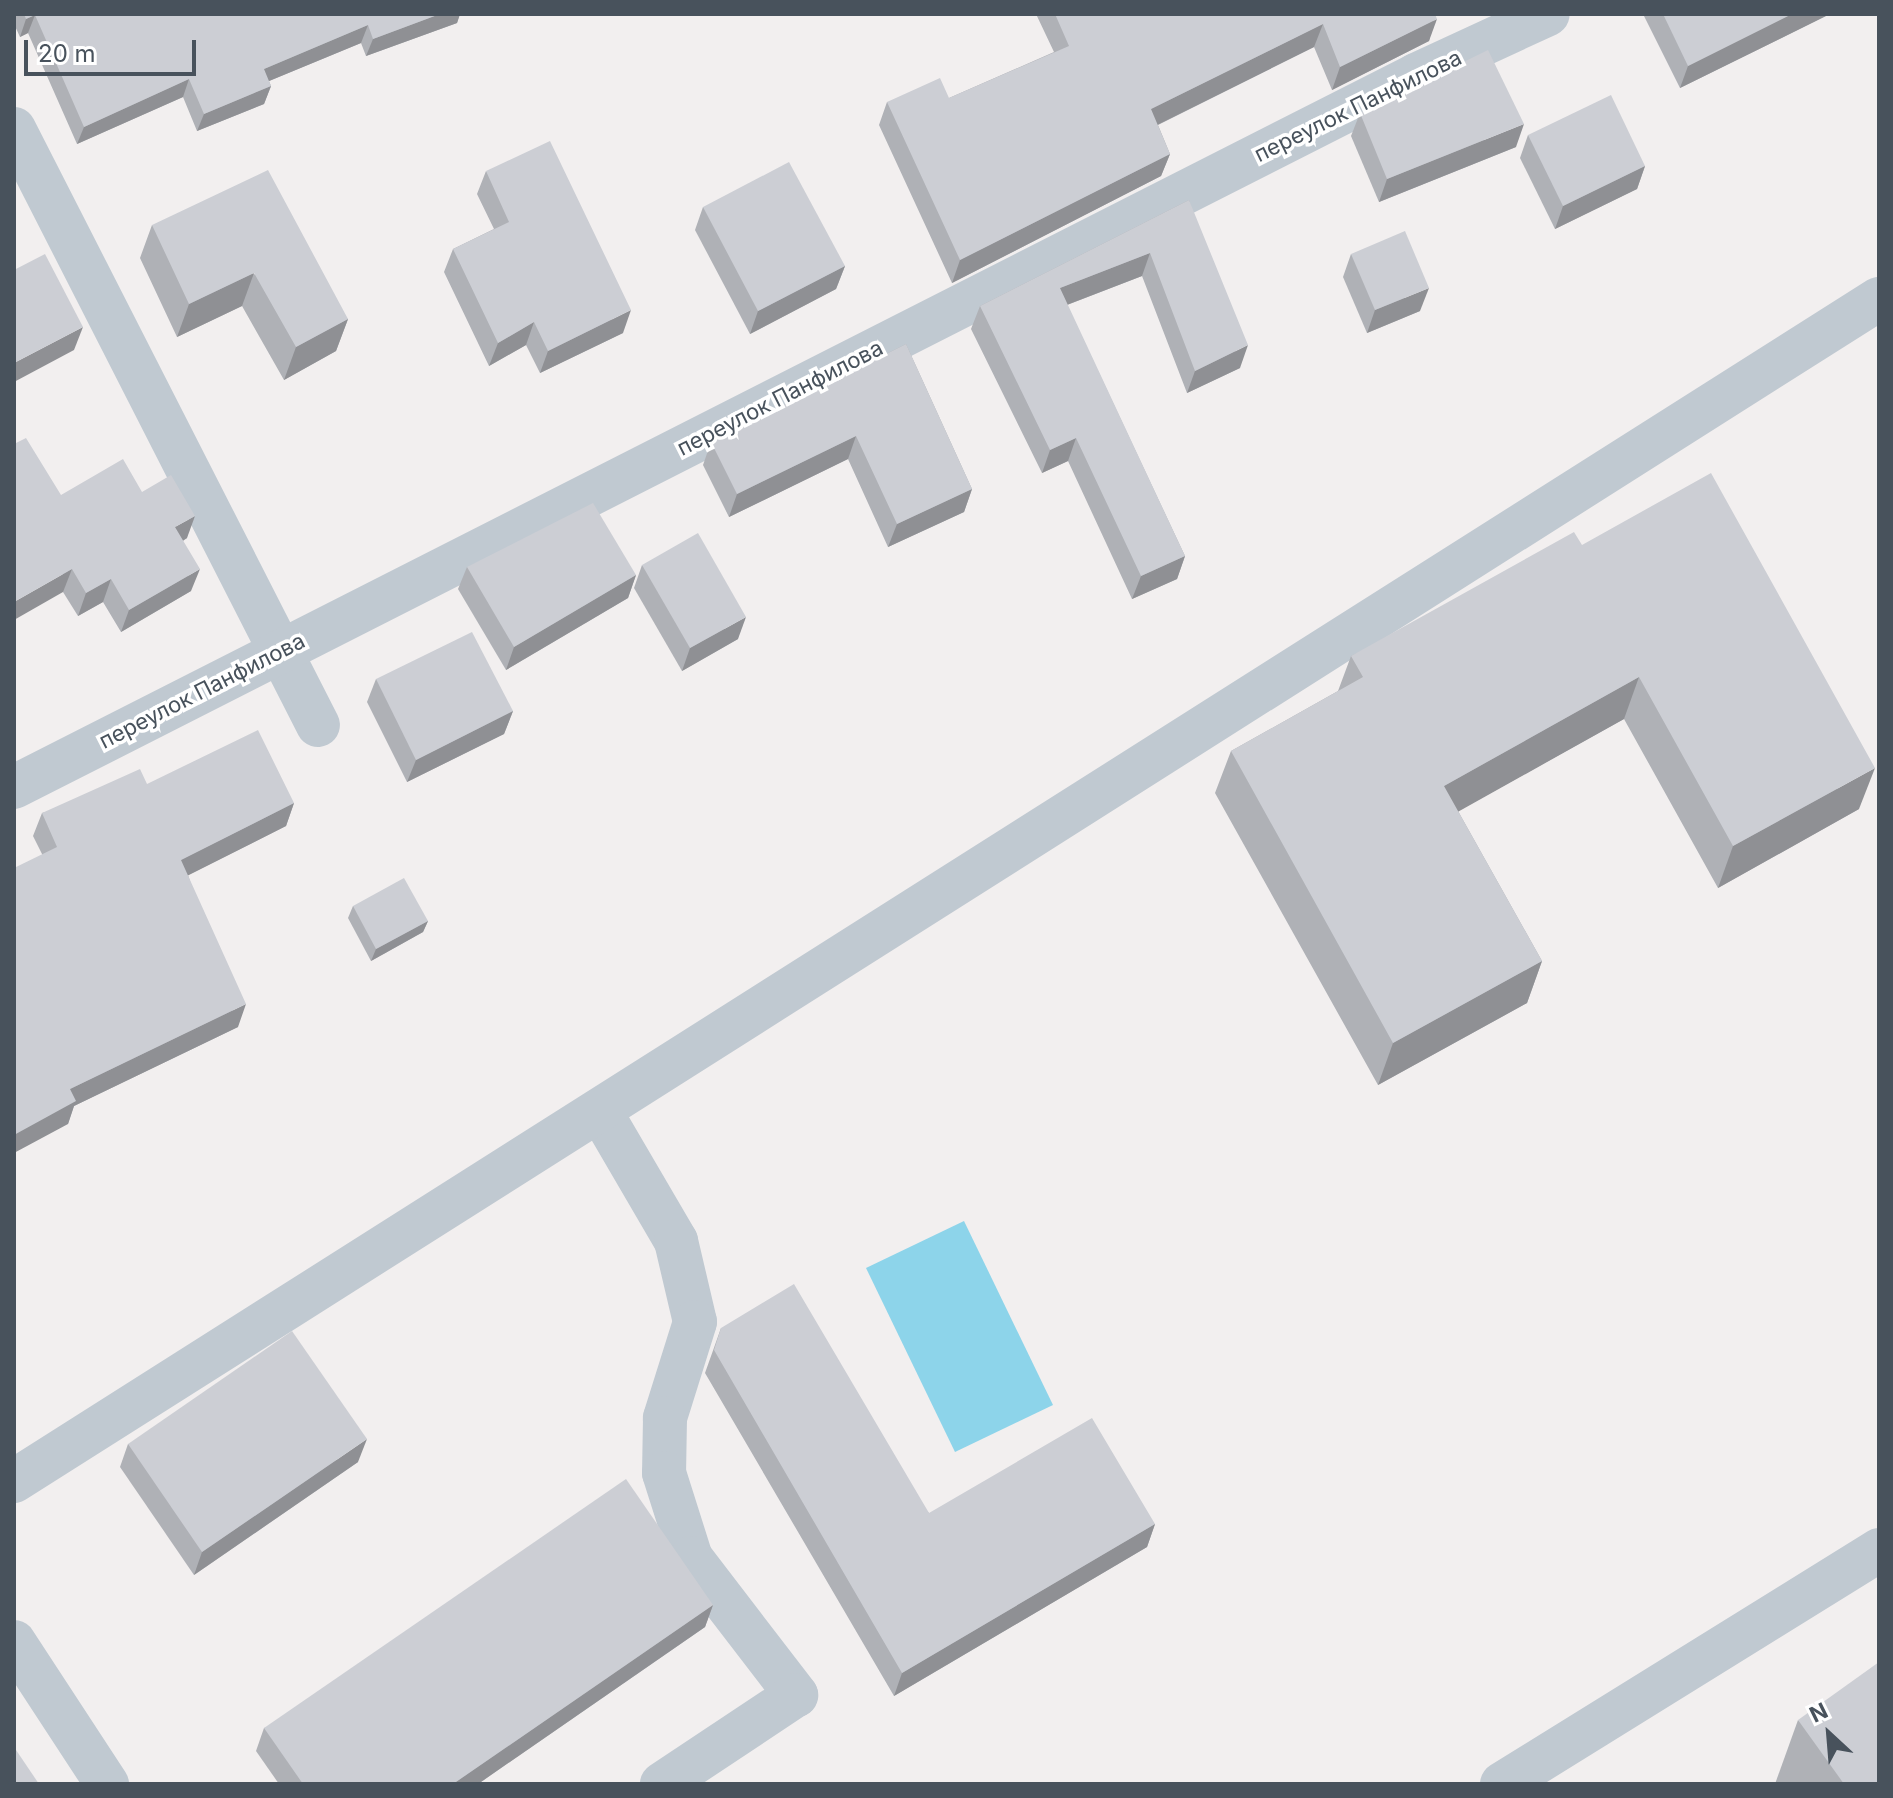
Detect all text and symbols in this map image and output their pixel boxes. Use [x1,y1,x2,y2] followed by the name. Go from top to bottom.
[28,24,200,74] scale bar
[38,39,96,68] text: 20 m
[1250,44,1466,168] street label: переулок Панфилова
[673,335,887,461] street label: переулок Панфилова
[95,628,309,754] street label: переулок Панфилова
[1789,1694,1869,1774] north arrow
[1805,1697,1832,1728] text: N

